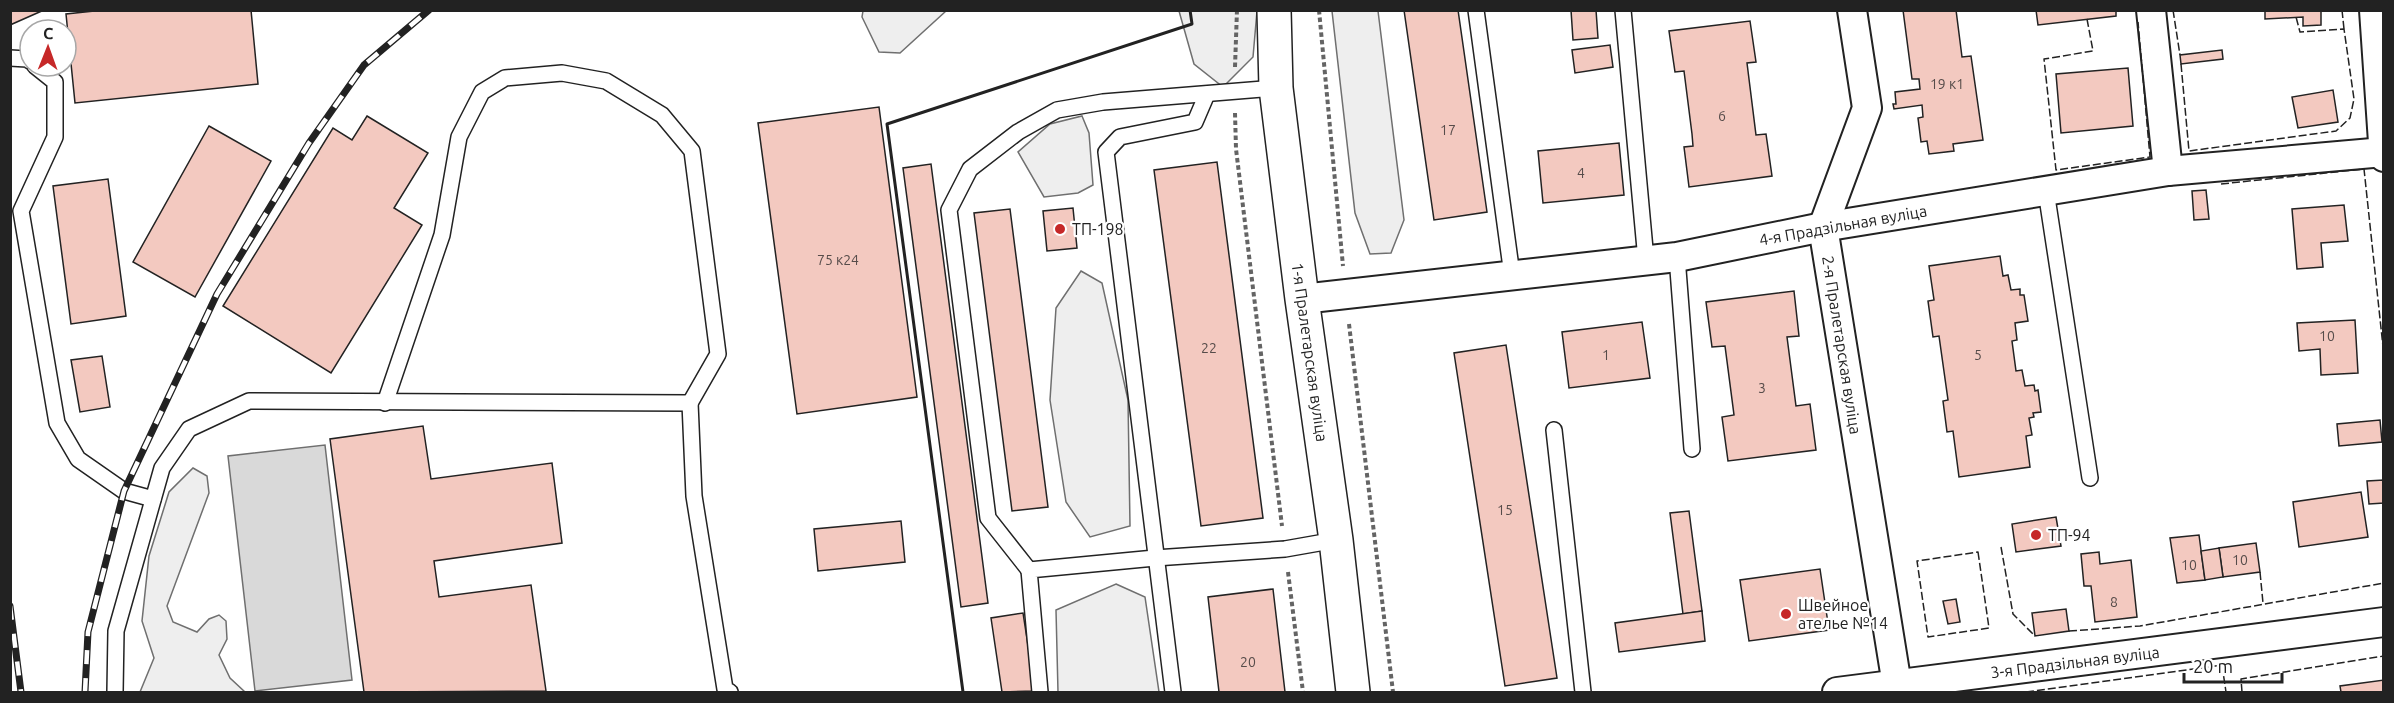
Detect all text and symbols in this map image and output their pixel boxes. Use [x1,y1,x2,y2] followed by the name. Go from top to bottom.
[18,18,78,78] north arrow
[43,24,54,42] text: С
[1930,76,1964,92] house number: 19 к1
[1718,108,1726,124] house number: 6
[1440,122,1456,138] house number: 17
[1577,165,1585,181] house number: 4
[1758,201,1928,249] street label: 4-я Прадзільная вуліца
[1072,220,1124,238] place label: ТП-198
[1053,222,1067,236] marker: ТП-198
[817,252,859,268] house number: 75 к24
[1819,254,1865,436] street label: 2-я Пралетарская вуліца
[1289,261,1331,443] street label: 1-я Пралетарская вуліца
[2319,328,2335,344] house number: 10
[1201,340,1217,356] house number: 22
[1602,347,1610,363] house number: 1
[1974,347,1982,363] house number: 5
[1758,380,1766,396] house number: 3
[1497,502,1513,518] house number: 15
[2048,526,2091,544] place label: ТП-94
[2029,528,2043,542] marker: ТП-94
[2232,552,2248,568] house number: 10
[2181,557,2197,573] house number: 10
[2110,594,2118,610] house number: 8
[1798,596,1888,632] place label: Швейное ателье №14
[1779,607,1793,621] marker: Швейное ателье №14
[1990,643,2160,681] street label: 3-я Прадзільная вуліца
[2184,646,2282,684] scale bar
[1240,654,1256,670] house number: 20
[2193,656,2233,676] text: 20 m

